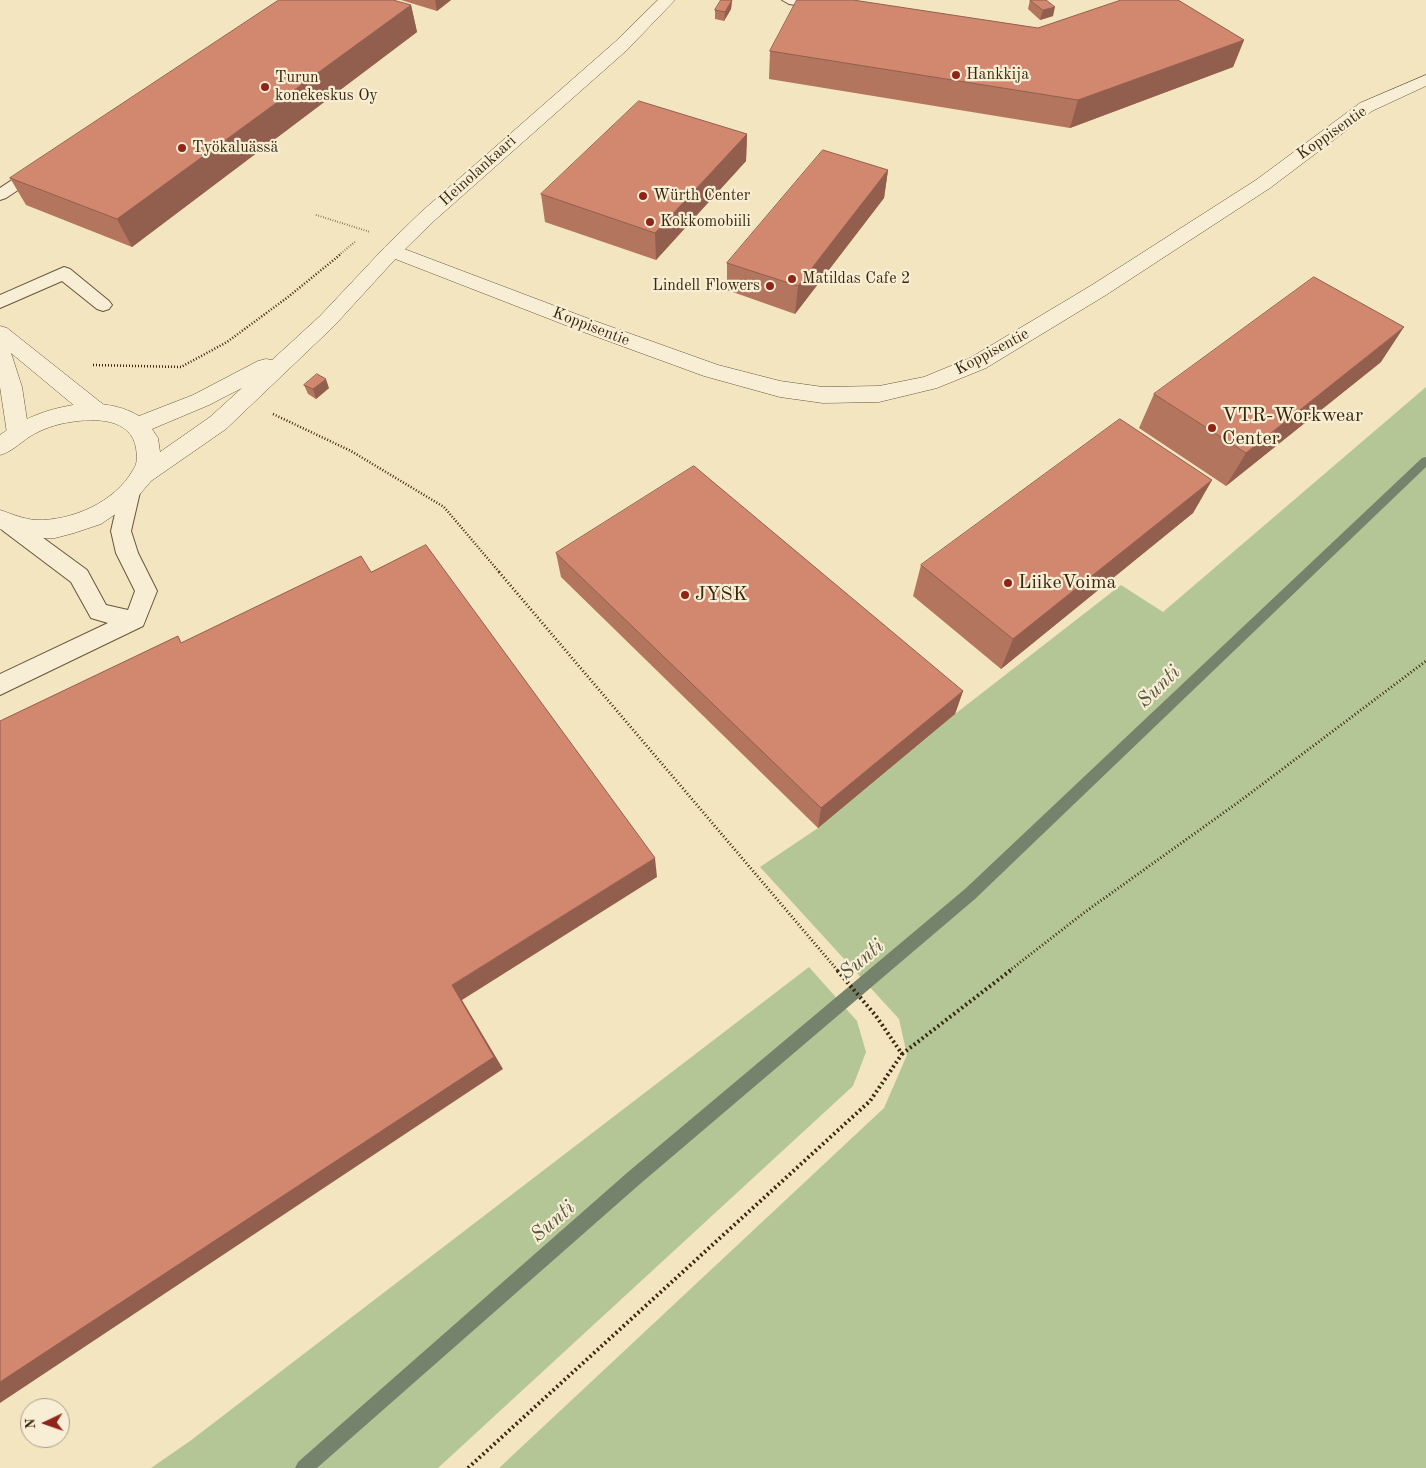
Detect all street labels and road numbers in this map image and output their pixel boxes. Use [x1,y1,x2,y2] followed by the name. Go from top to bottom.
[1293,102,1371,164] street label: Koppisentie
[436,132,520,210] street label: Heinolankaari
[550,303,632,351] street label: Koppisentie
[952,324,1032,380] street label: Koppisentie

